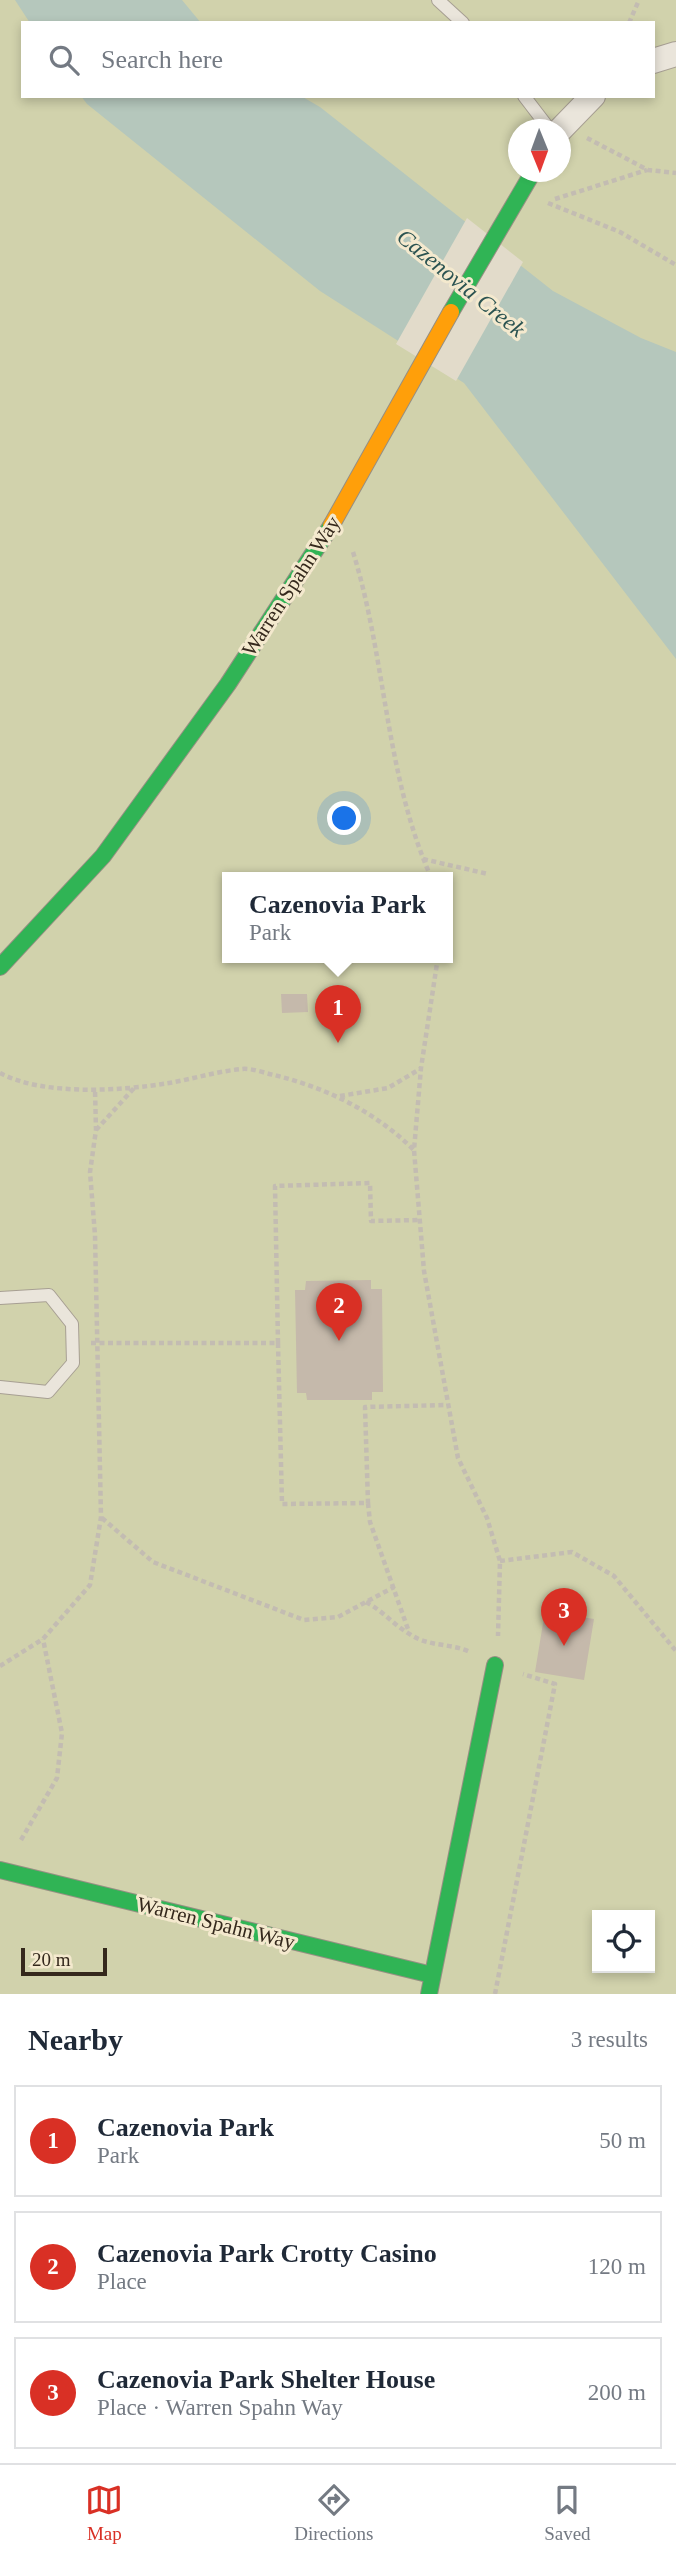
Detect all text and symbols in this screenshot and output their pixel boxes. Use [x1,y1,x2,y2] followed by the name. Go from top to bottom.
[21,21,655,98] search box
[45,41,83,79] icon: search
[101,45,223,74] text: Search here
[508,119,571,182] north arrow
[392,224,530,343] water label: Cazenovia Creek
[237,511,345,660] street label: Warren Spahn Way
[327,801,361,835] your location
[222,872,453,963] popup
[249,890,426,919] text: Cazenovia Park
[249,920,291,945] text: Park
[315,985,361,1043] pin: 1
[316,1283,362,1341] pin: 2
[541,1588,587,1646] pin: 3
[135,1892,298,1954] street label: Warren Spahn Way
[592,1910,655,1973] map controls
[592,1910,655,1973] button: locate
[21,1945,107,1977] scale bar
[32,1949,71,1970] text: 20 m
[28,2023,123,2056] text: Nearby
[571,2027,648,2052] text: 3 results
[97,2113,274,2142] text: Cazenovia Park
[47,2128,59,2153] text: 1
[599,2128,646,2153] text: 50 m
[97,2143,139,2168] text: Park
[97,2239,437,2268] text: Cazenovia Park Crotty Casino
[47,2254,59,2279] text: 2
[588,2254,646,2279] text: 120 m
[97,2269,147,2294] text: Place
[97,2365,435,2394] text: Cazenovia Park Shelter House
[47,2380,59,2405] text: 3
[588,2380,646,2405] text: 200 m
[97,2395,343,2420] text: Place · Warren Spahn Way
[85,2481,123,2545] tab: Map
[294,2481,373,2545] tab: Directions
[544,2481,591,2545] tab: Saved

